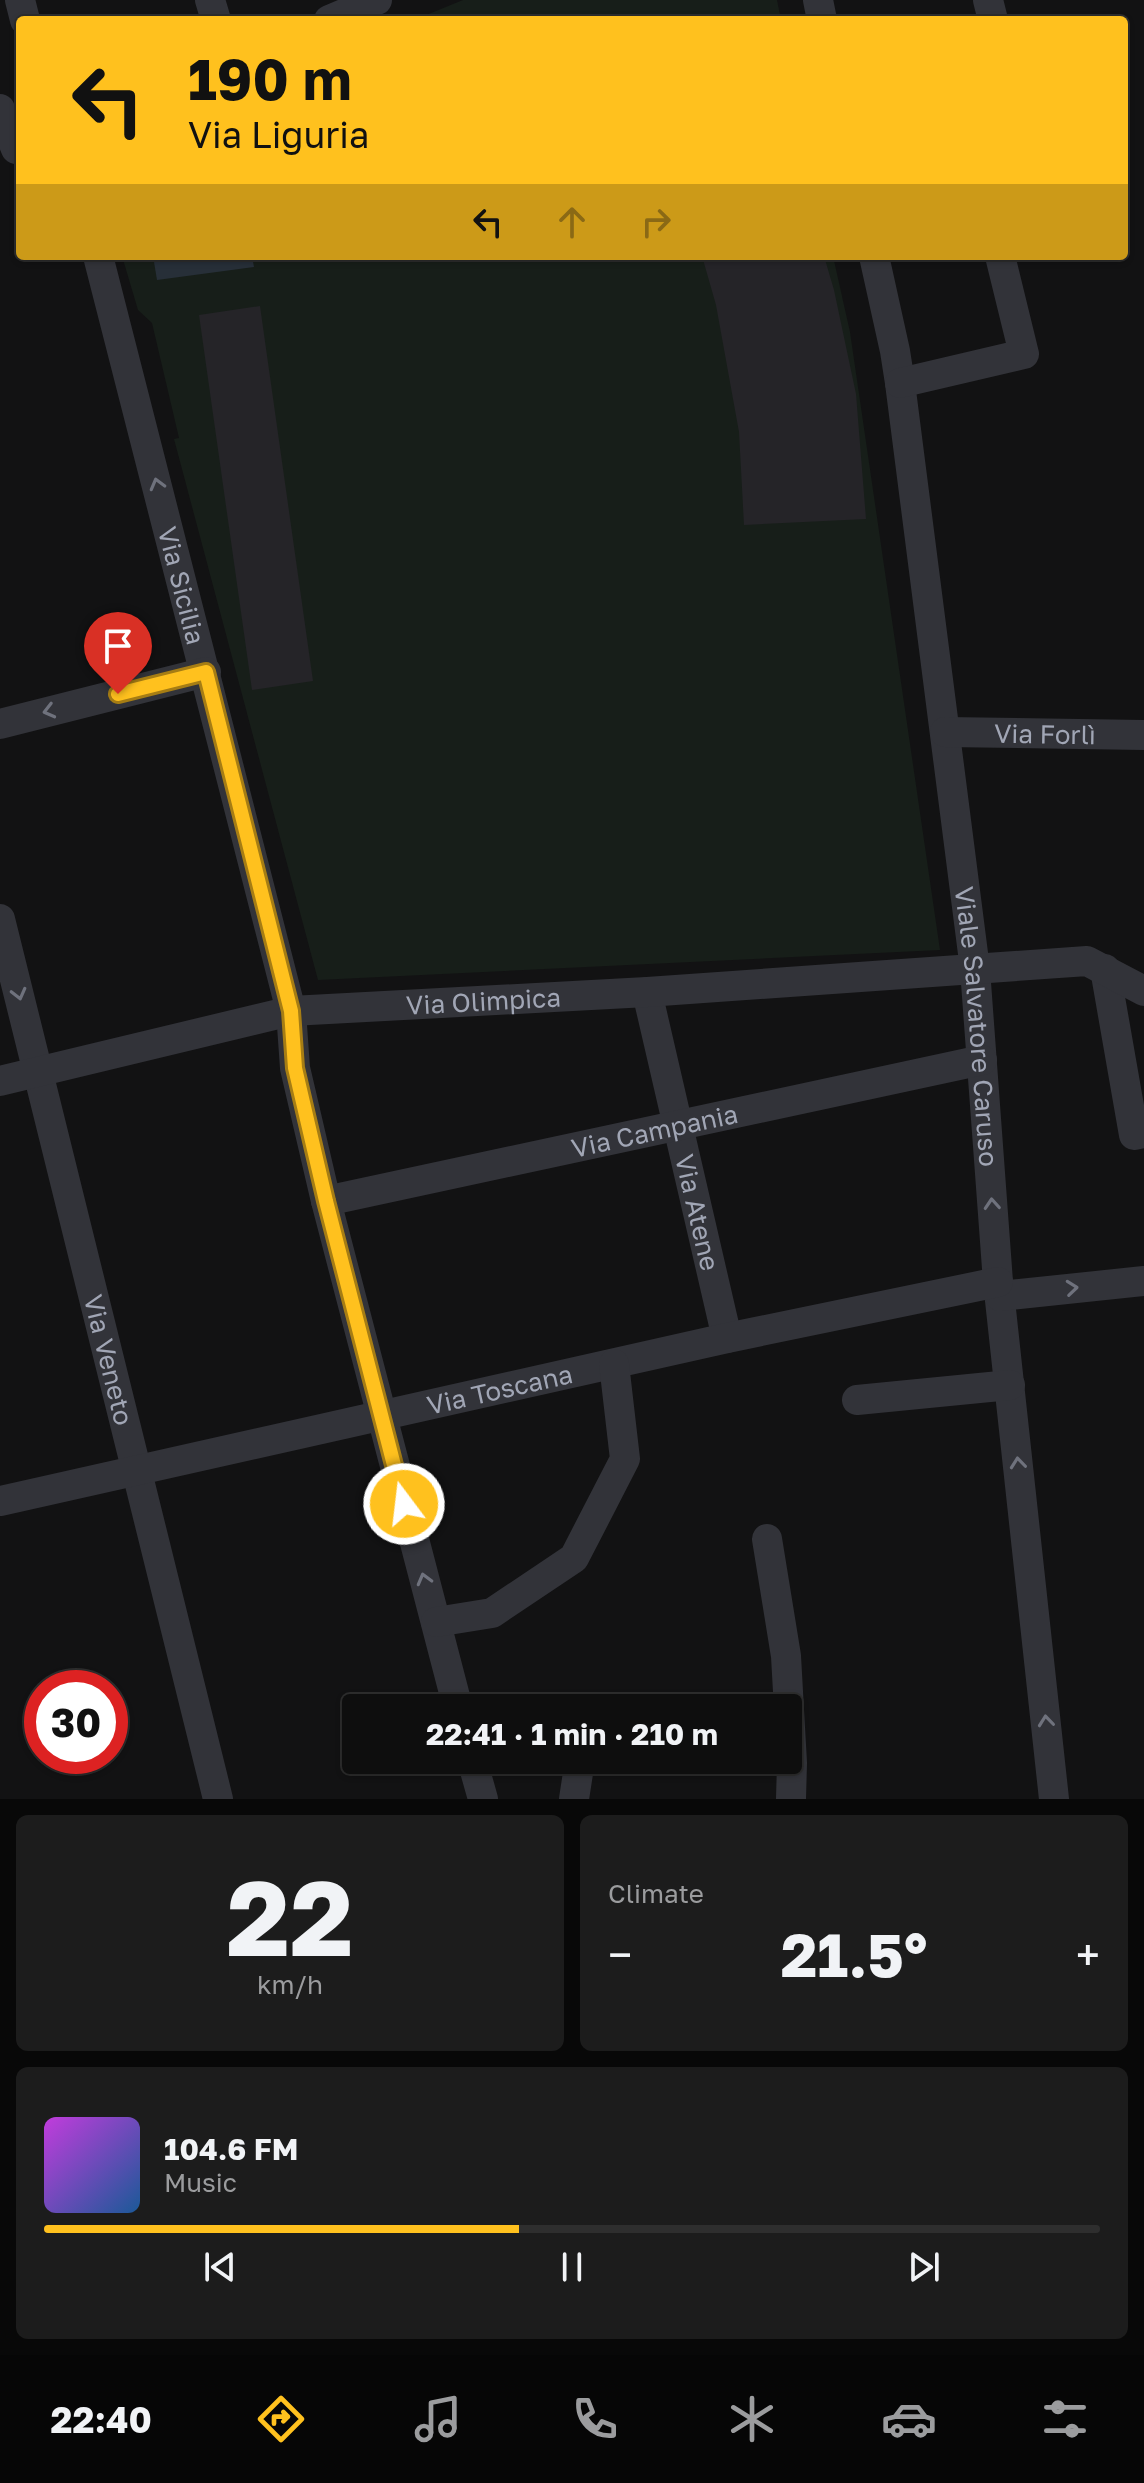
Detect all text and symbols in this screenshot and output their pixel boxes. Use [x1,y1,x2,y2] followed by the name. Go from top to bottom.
[188,45,352,112] text: 190 m
[56,48,160,152] icon: left
[188,113,369,156] text: Via Liguria
[466,200,510,244] icon: left
[550,200,594,244] icon: ahead
[634,200,678,244] icon: right
[150,477,167,491] one-way arrow
[152,523,212,648] street label: Via Sicilia
[84,612,152,694] pin
[96,624,140,668] icon: arrive
[43,702,56,719] one-way arrow
[994,717,1096,750] street label: Via Forlì
[949,885,1005,1168] street label: Viale Salvatore Caruso
[405,981,562,1020] street label: Via Olimpica
[9,987,26,1001] one-way arrow
[568,1097,741,1163] street label: Via Campania
[669,1151,726,1273] street label: Via Atene
[984,1197,1001,1210] one-way arrow
[1066,1280,1079,1297] one-way arrow
[78,1291,140,1428] street label: Via Veneto
[424,1358,575,1420] street label: Via Toscana
[1010,1456,1027,1469] one-way arrow
[362,1462,446,1546] position arrow
[417,1572,433,1586] one-way arrow
[24,1670,128,1774] speed limit sign: 30
[1037,1715,1054,1728] one-way arrow
[426,1716,718,1752] text: 22:41 · 1 min · 210 m
[227,1854,353,1979] text: 22
[608,1878,704,1909] text: Climate
[781,1918,927,1990] text: 21.5°
[608,1928,632,1981] text: −
[1076,1928,1100,1981] text: +
[257,1969,323,2000] text: km/h
[164,2131,298,2167] text: 104.6 FM
[164,2167,237,2198] text: Music
[198,2245,242,2289] icon: previous
[550,2245,594,2289] icon: pause
[902,2245,946,2289] icon: next
[253,2391,309,2447] icon: directions
[410,2391,466,2447] icon: music
[567,2391,623,2447] icon: phone
[724,2391,780,2447] icon: climate
[881,2391,937,2447] icon: car
[1037,2391,1093,2447] icon: filters
[50,2398,152,2441] text: 22:40

